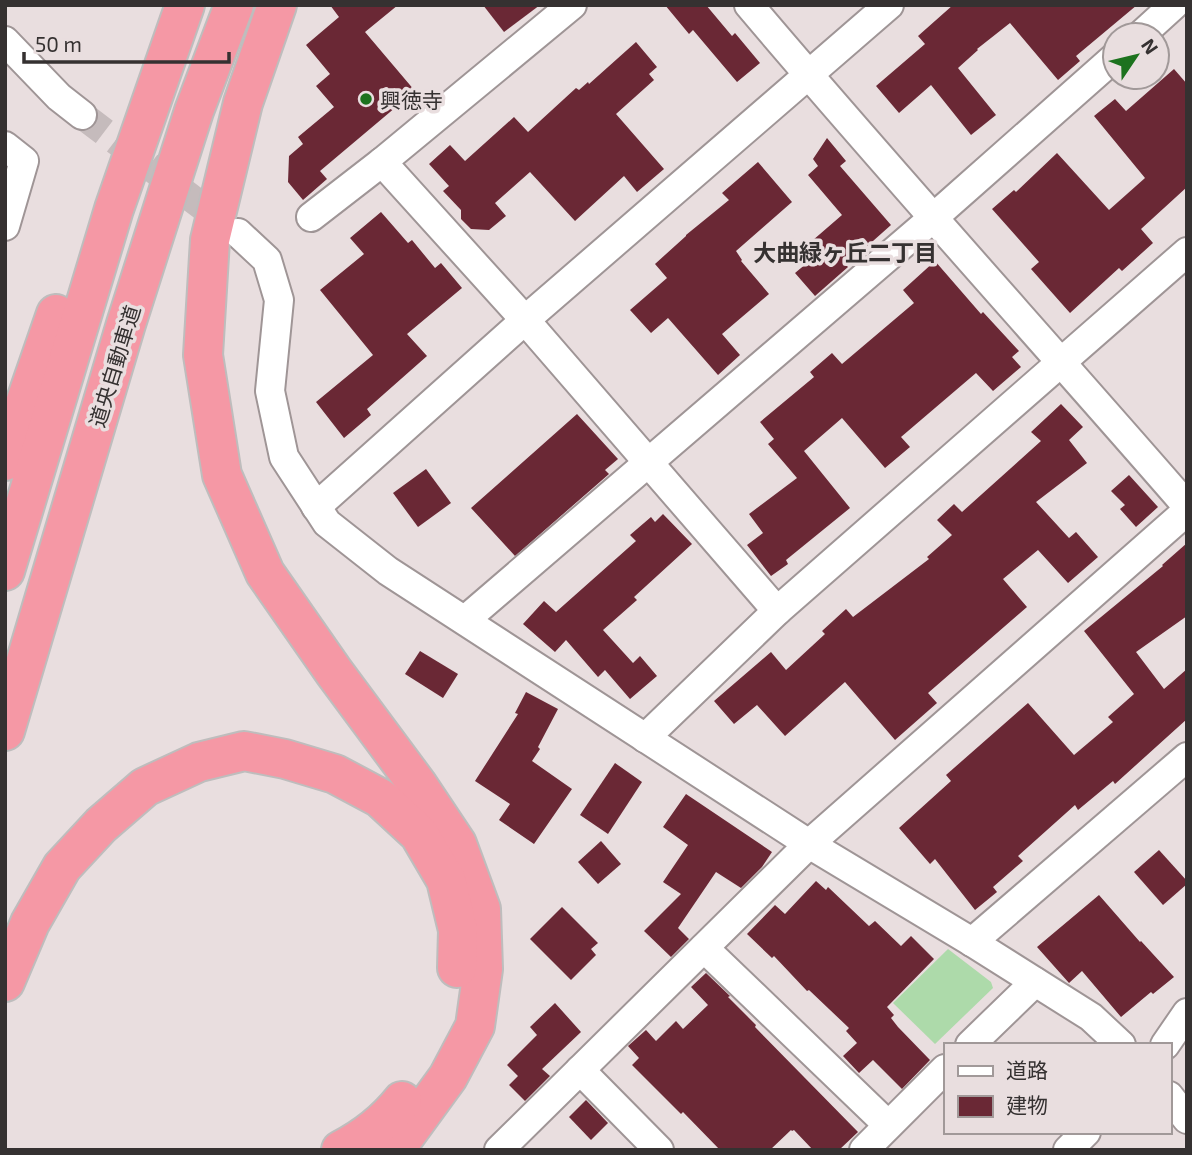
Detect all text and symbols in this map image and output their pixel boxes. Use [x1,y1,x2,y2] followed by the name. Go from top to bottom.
[24,21,229,65] scale bar
[1101,21,1171,91] north arrow
[35,31,82,56] text: 50 m
[1137,34,1164,58] text: N
[380,87,443,112] place label: 興徳寺
[358,91,374,107] marker: 興徳寺
[753,238,937,266] district label: 大曲緑ヶ丘二丁目
[84,302,144,430] street label: 道央自動車道
[944,1043,1171,1134] legend
[1006,1057,1048,1082] text: 道路
[1006,1092,1048,1117] text: 建物

